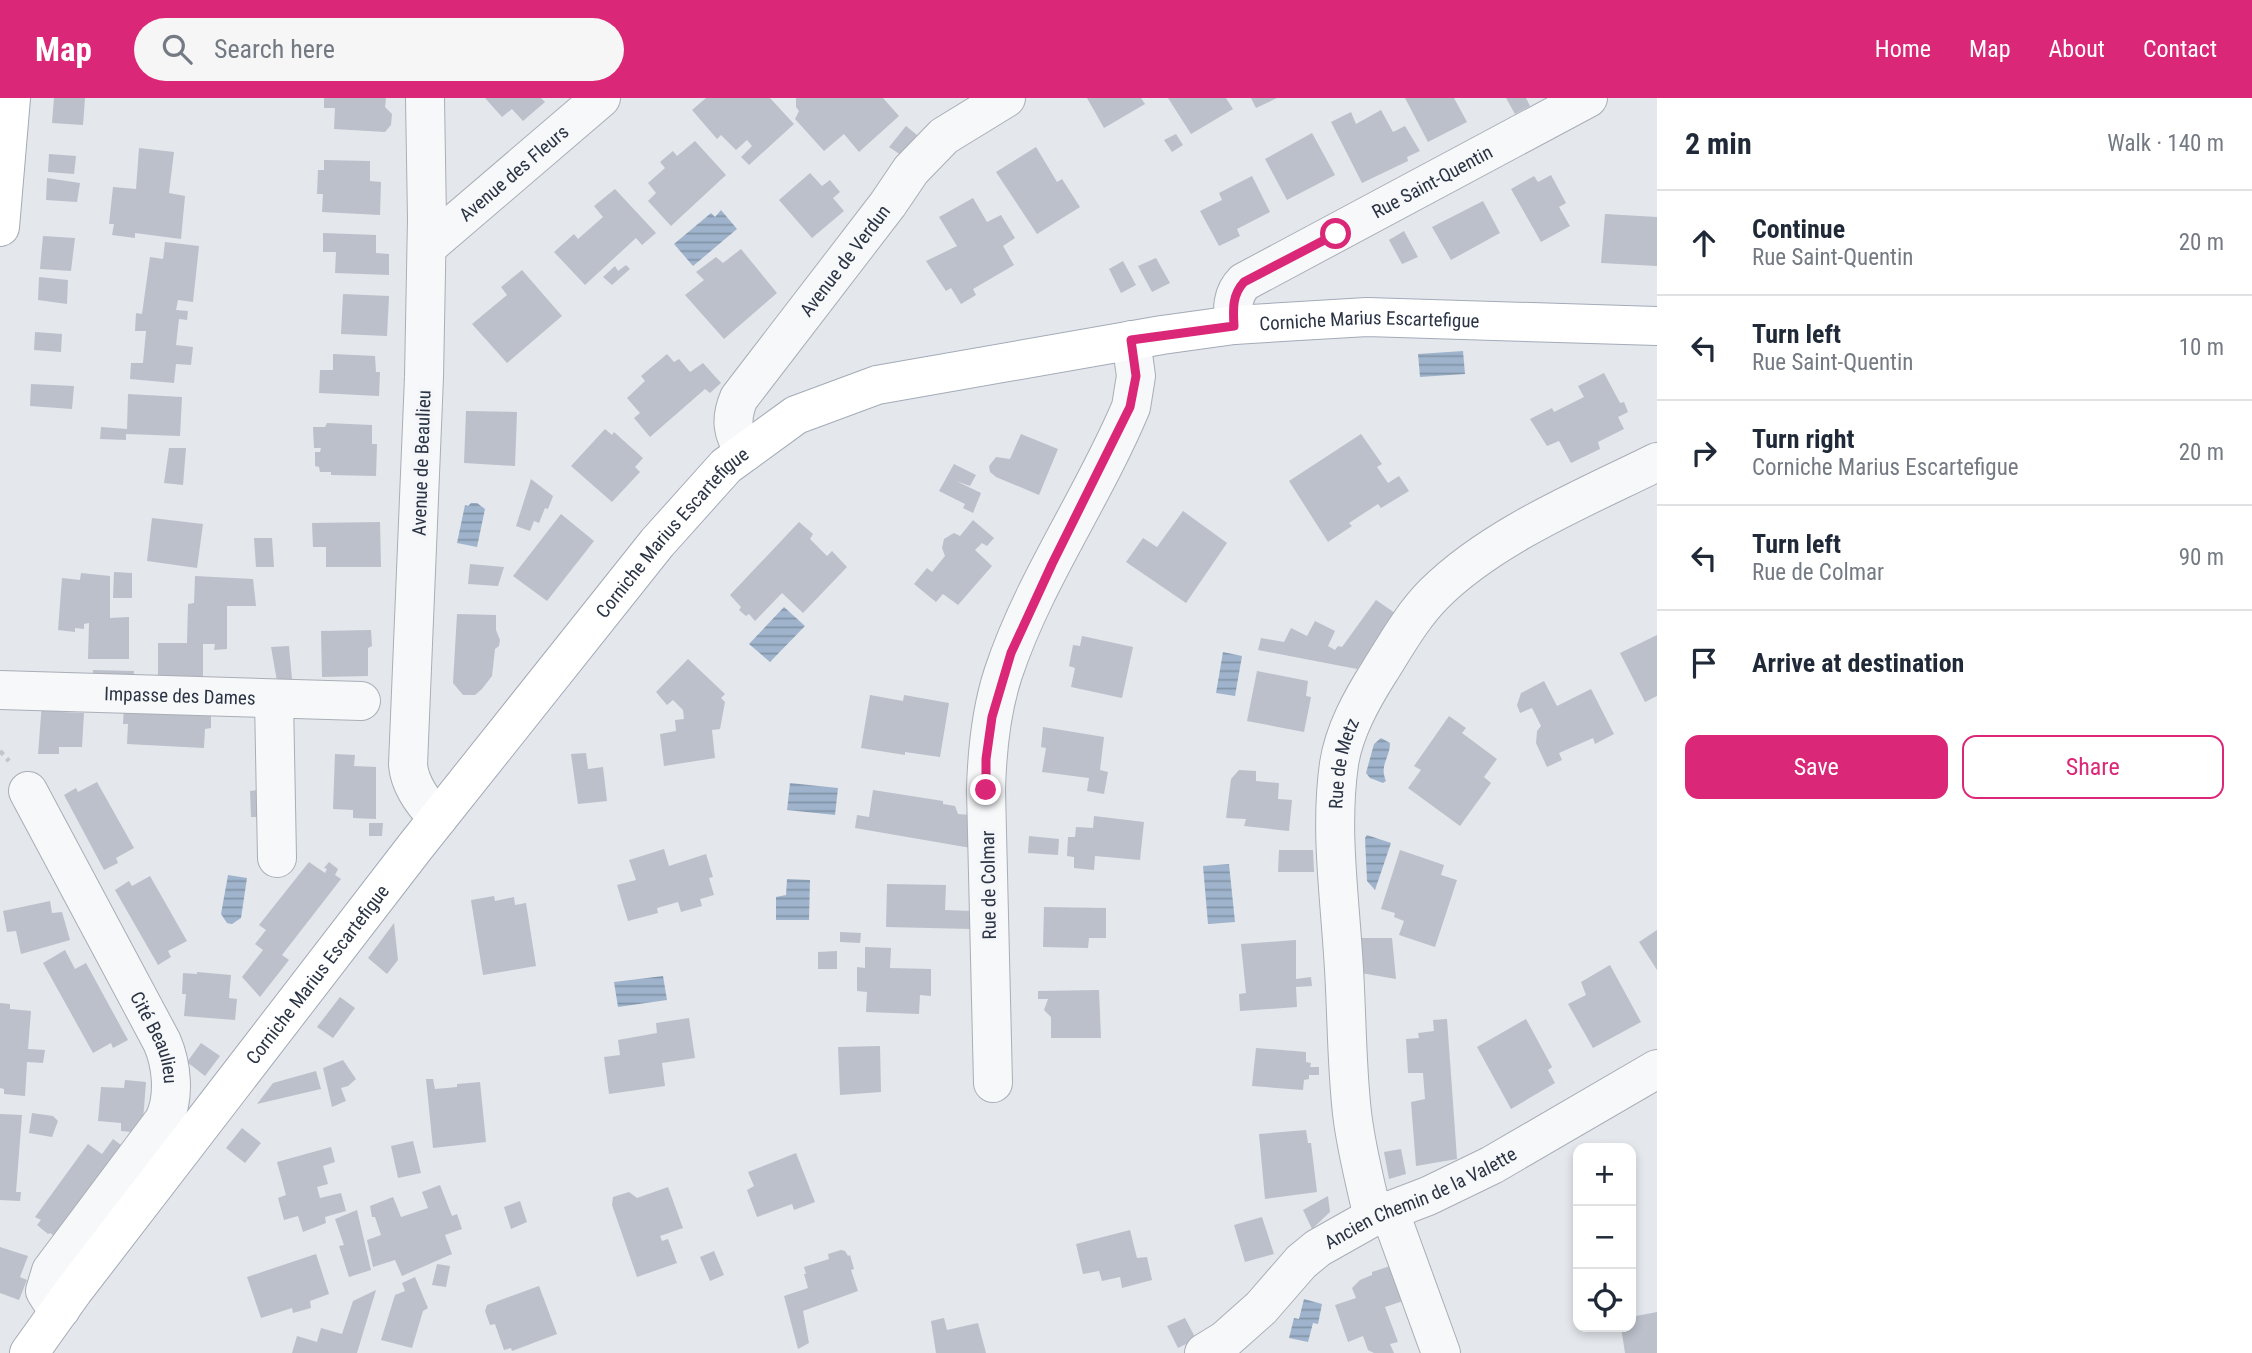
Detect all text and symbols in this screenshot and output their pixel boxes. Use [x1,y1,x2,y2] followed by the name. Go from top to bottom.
[134,18,624,81] search box
[35,30,92,69] text: Map
[158,30,196,68] icon: search
[214,34,335,64] text: Search here
[1875,35,1931,63] text: Home
[1969,35,2011,63] text: Map
[2049,35,2105,63] text: About
[2143,35,2217,63] text: Contact
[455,120,573,226] street label: Avenue des Fleurs
[1685,126,1752,161] text: 2 min
[2107,130,2224,157] text: Walk · 140 m
[1368,140,1496,224] street label: Rue Saint-Quentin
[795,200,895,321] street label: Avenue de Verdun
[1752,214,1845,244] text: Continue
[1320,218,1351,249] route start
[1685,224,1723,262] icon: ahead
[2179,229,2224,256] text: 20 m
[1752,244,1913,271] text: Rue Saint-Quentin
[1259,306,1480,335] street label: Corniche Marius Escartefigue
[1752,319,1841,349] text: Turn left
[1685,329,1723,367] icon: left
[2179,334,2224,361] text: 10 m
[1752,349,1913,376] text: Rue Saint-Quentin
[407,390,436,536] street label: Avenue de Beaulieu
[1752,424,1854,454] text: Turn right
[1685,434,1723,472] icon: right
[2179,439,2224,466] text: 20 m
[591,442,753,623] street label: Corniche Marius Escartefigue
[1752,454,2019,481] text: Corniche Marius Escartefigue
[1752,529,1841,559] text: Turn left
[1685,539,1723,577] icon: left
[2179,544,2224,571] text: 90 m
[1752,559,1884,586] text: Rue de Colmar
[1685,644,1723,682] icon: arrive
[1752,648,1964,678] text: Arrive at destination
[104,682,256,710] street label: Impasse des Dames
[1324,715,1364,809] street label: Rue de Metz
[1685,735,1948,799] button: Save
[1962,735,2224,799] button: Share
[970,774,1001,805] route end
[976,830,1001,940] street label: Rue de Colmar
[241,880,394,1069] street label: Corniche Marius Escartefigue
[125,988,182,1084] street label: Cité Beaulieu
[1320,1142,1521,1254] street label: Ancien Chemin de la Valette
[1573,1143,1636,1332] map controls
[1573,1143,1636,1206] button: +
[1573,1206,1636,1269] button: −
[1573,1269,1636,1332] button: locate

